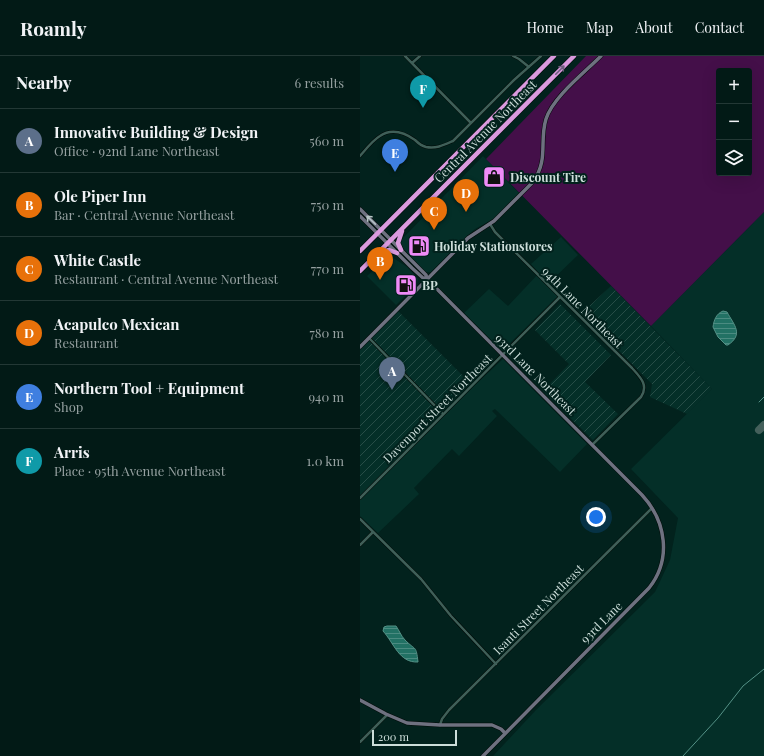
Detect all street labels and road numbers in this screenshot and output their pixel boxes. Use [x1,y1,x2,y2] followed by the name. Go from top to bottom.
[430,76,540,186] street label: Central Avenue Northeast
[539,263,628,352] street label: 94th Lane Northeast
[492,330,581,419] street label: 93rd Lane Northeast
[379,350,495,466] street label: Davenport Street Northeast
[489,560,587,658] street label: Isanti Street Northeast
[577,598,625,646] street label: 93rd Lane

